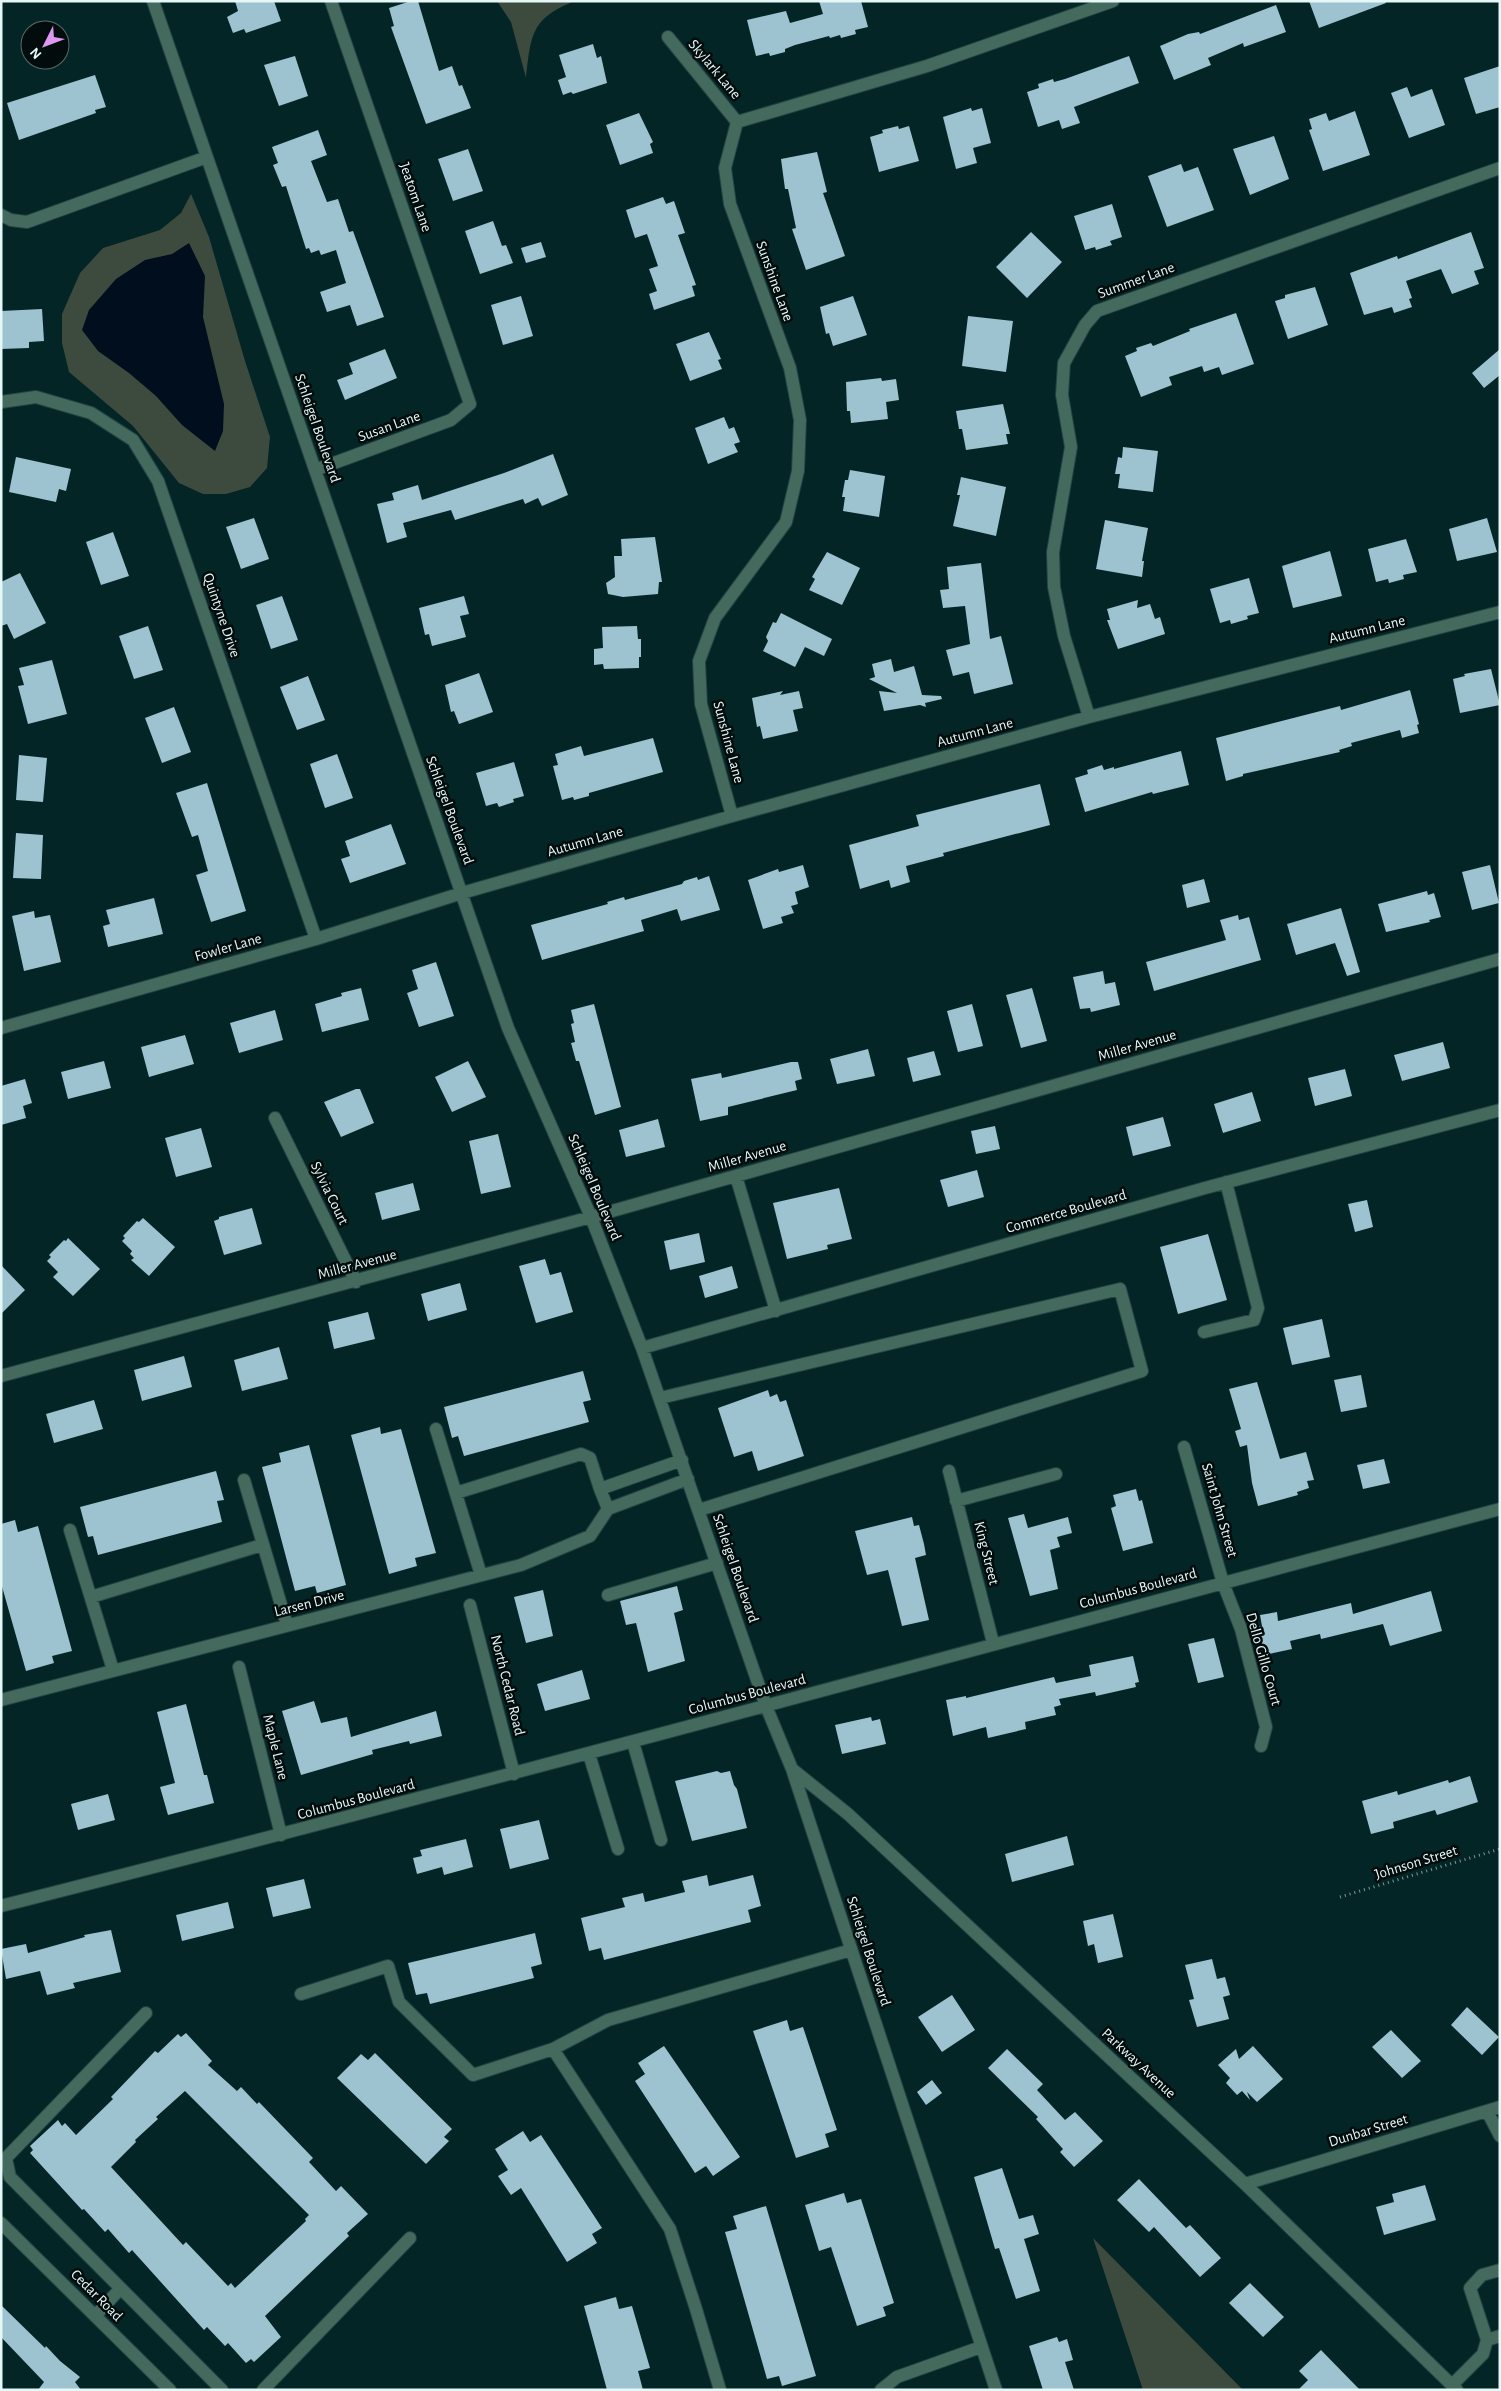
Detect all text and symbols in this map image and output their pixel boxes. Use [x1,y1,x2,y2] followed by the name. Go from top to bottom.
[20,20,70,70] north arrow
[686,37,744,102] street label: Skylark Lane
[28,45,45,61] text: N
[397,161,434,234] street label: Jeatom Lane
[753,239,796,323] street label: Sunshine Lane
[1096,260,1177,301] street label: Summer Lane
[292,372,343,485] street label: Schleigel Boulevard
[356,408,422,445] street label: Susan Lane
[200,571,243,659] street label: Quintyne Drive
[1327,613,1407,646] street label: Autumn Lane
[710,700,747,785] street label: Sunshine Lane
[935,715,1015,750] street label: Autumn Lane
[423,754,476,867] street label: Schleigel Boulevard
[546,823,625,859] street label: Autumn Lane
[193,931,263,964] street label: Fowler Lane
[1096,1027,1178,1064] street label: Miller Avenue
[565,1132,624,1243] street label: Schleigel Boulevard
[706,1138,788,1175] street label: Miller Avenue
[308,1159,351,1227] street label: Sylvia Court
[1004,1187,1128,1236] street label: Commerce Boulevard
[316,1247,398,1282] street label: Miller Avenue
[1199,1461,1240,1559] street label: Saint John Street
[710,1512,761,1625] street label: Schleigel Boulevard
[971,1520,1002,1587] street label: King Street
[1078,1566,1198,1611] street label: Columbus Boulevard
[272,1588,346,1619] street label: Larsen Drive
[1243,1611,1284,1707] street label: Dello Gillo Court
[488,1633,527,1737] street label: North Cedar Road
[687,1672,807,1717] street label: Columbus Boulevard
[260,1713,291,1782] street label: Maple Lane
[296,1777,416,1822] street label: Columbus Boulevard
[1373,1843,1459,1882] street label: Johnson Street
[844,1895,893,2008] street label: Schleigel Boulevard
[1099,2025,1179,2101] street label: Parkway Avenue
[1327,2111,1410,2150] street label: Dunbar Street
[68,2267,125,2324] street label: Cedar Road

